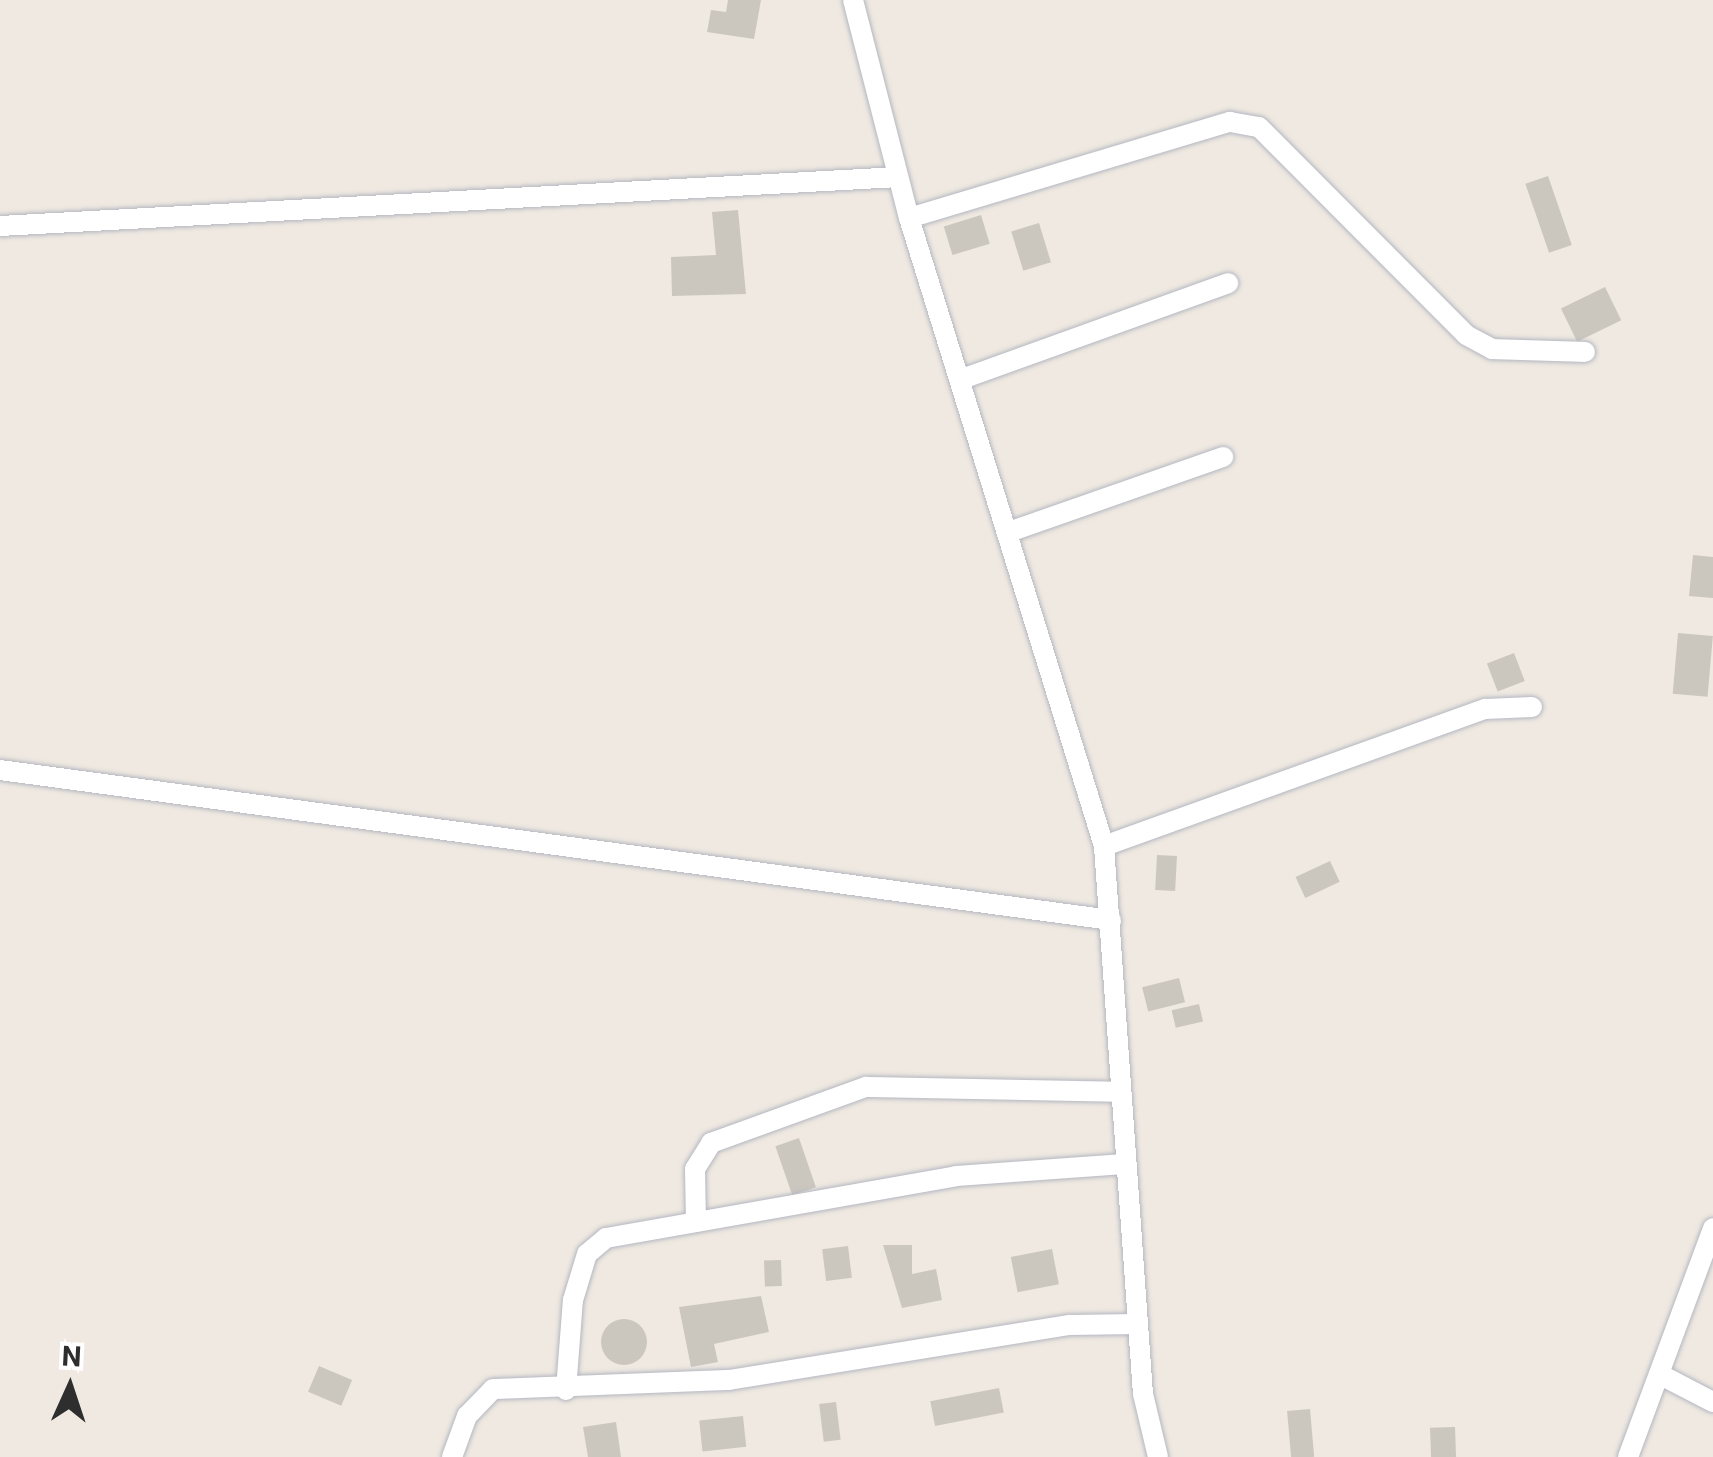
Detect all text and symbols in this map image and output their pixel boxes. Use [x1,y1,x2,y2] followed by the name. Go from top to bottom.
[20,1337,120,1437] north arrow
[61,1340,82,1374] text: N

